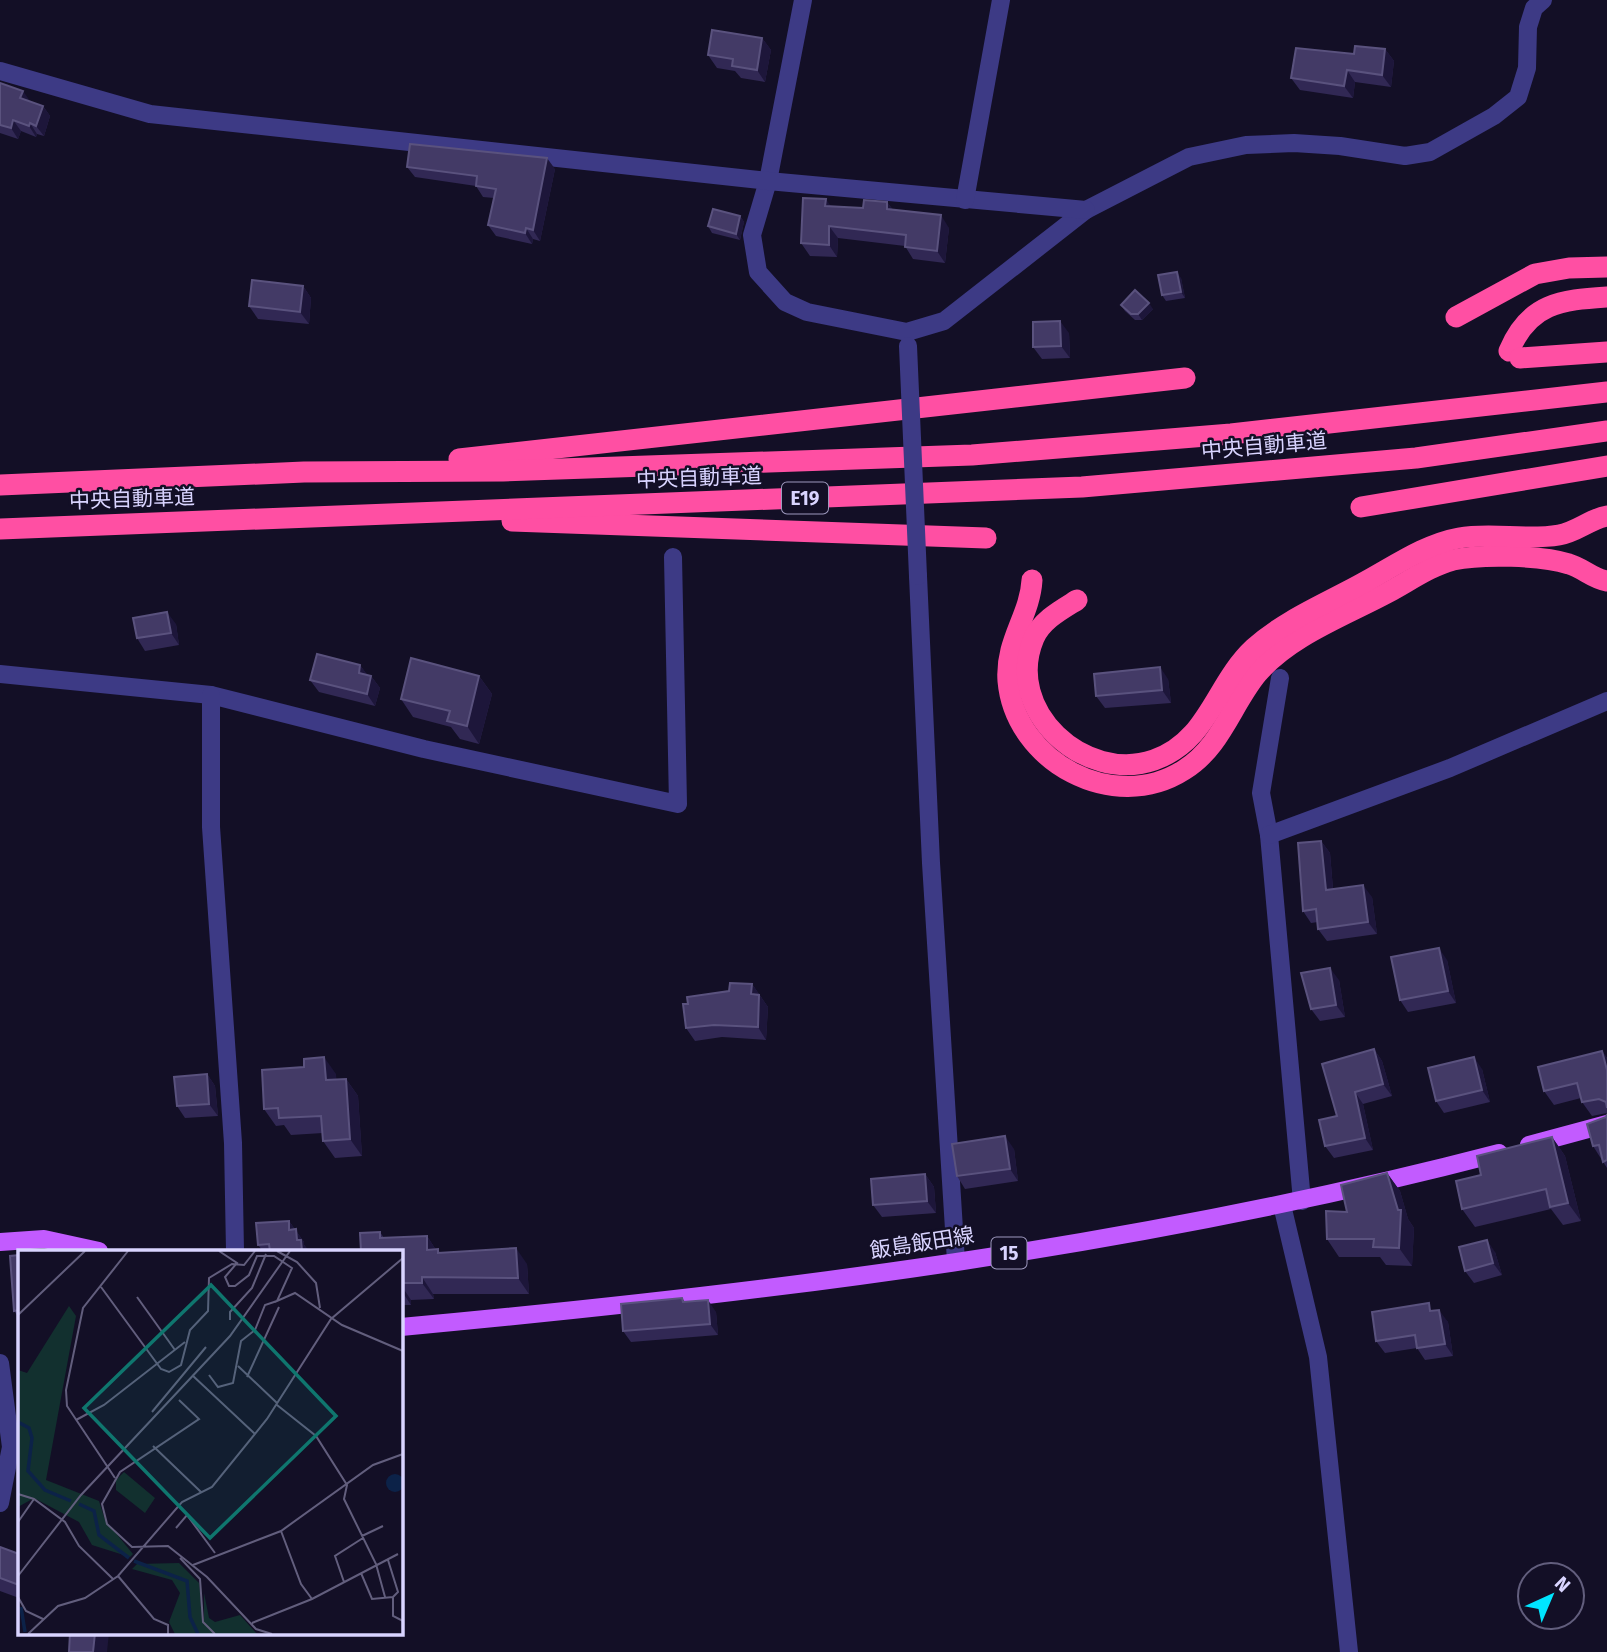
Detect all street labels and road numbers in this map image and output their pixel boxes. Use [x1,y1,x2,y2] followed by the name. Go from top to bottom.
[1200,428,1328,464] street label: 中央自動車道
[636,463,762,493] street label: 中央自動車道
[782,482,828,513] road number: E19
[69,484,195,514] street label: 中央自動車道
[868,1222,976,1264] street label: 飯島飯田線
[992,1238,1026,1268] road number: 15

